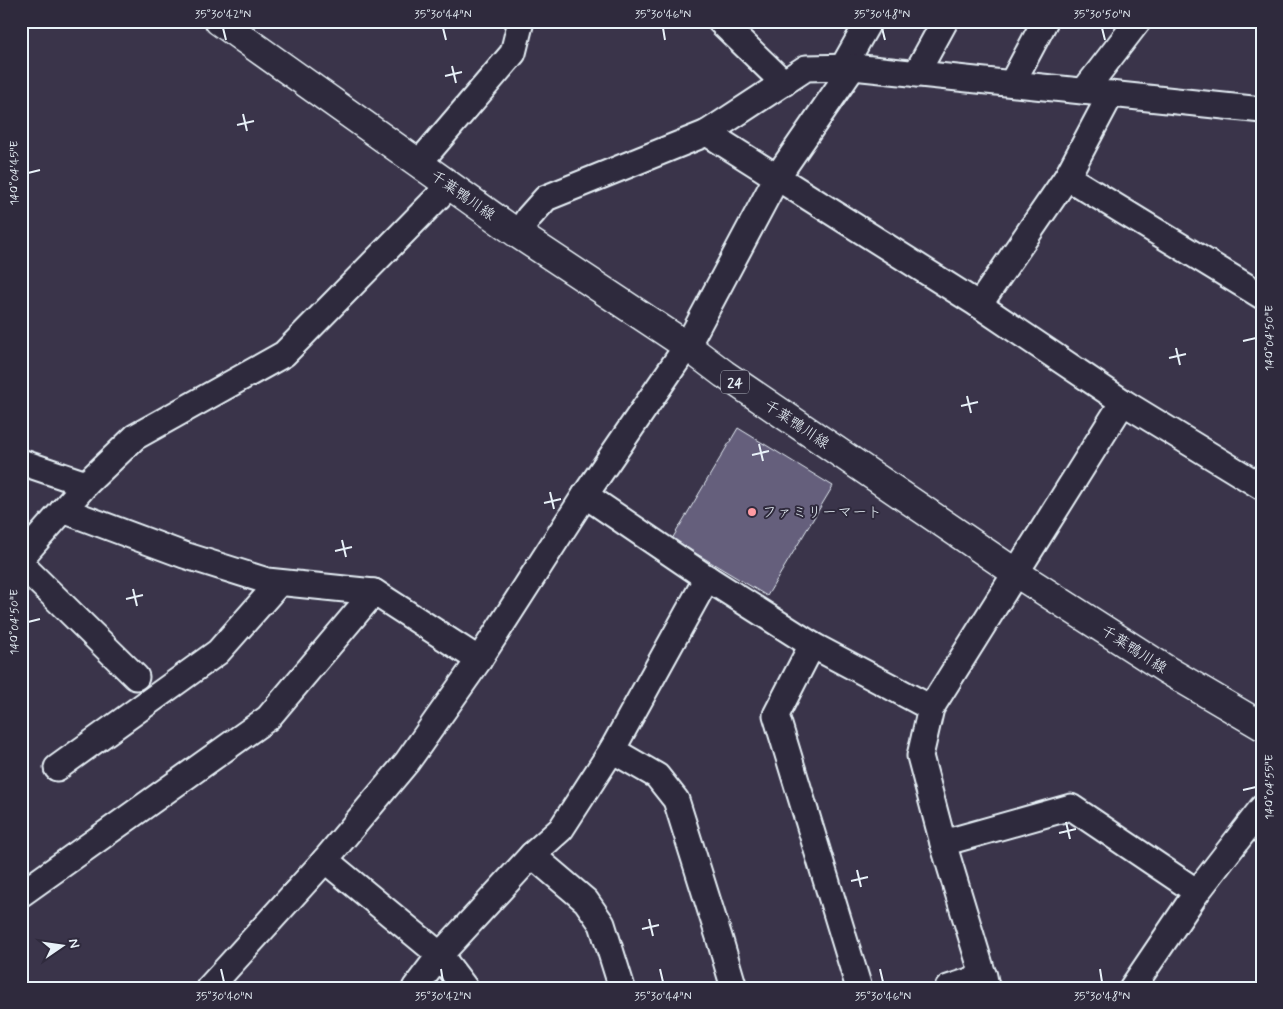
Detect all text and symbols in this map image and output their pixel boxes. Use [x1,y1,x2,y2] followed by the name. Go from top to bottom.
[195,7,251,23] text: 35°30'42"N
[414,7,472,23] text: 35°30'44"N
[635,7,691,23] text: 35°30'46"N
[854,7,910,23] text: 35°30'48"N
[1073,7,1131,23] text: 35°30'50"N
[7,140,23,206] text: 140°04'45"E
[426,166,499,226] street label: 千葉鴨川線
[1262,305,1278,371] text: 140°04'50"E
[721,371,749,394] road number: 24
[760,396,833,454] street label: 千葉鴨川線
[762,503,882,523] place label: ファミリーマート
[746,506,758,518] marker: ファミリーマート
[7,589,23,655] text: 140°04'50"E
[1097,621,1170,679] street label: 千葉鴨川線
[1262,754,1278,820] text: 140°04'55"E
[38,922,88,972] north arrow
[64,937,84,950] text: N
[196,989,252,1005] text: 35°30'40"N
[415,989,471,1005] text: 35°30'42"N
[634,989,692,1005] text: 35°30'44"N
[855,989,911,1005] text: 35°30'46"N
[1074,989,1130,1005] text: 35°30'48"N

